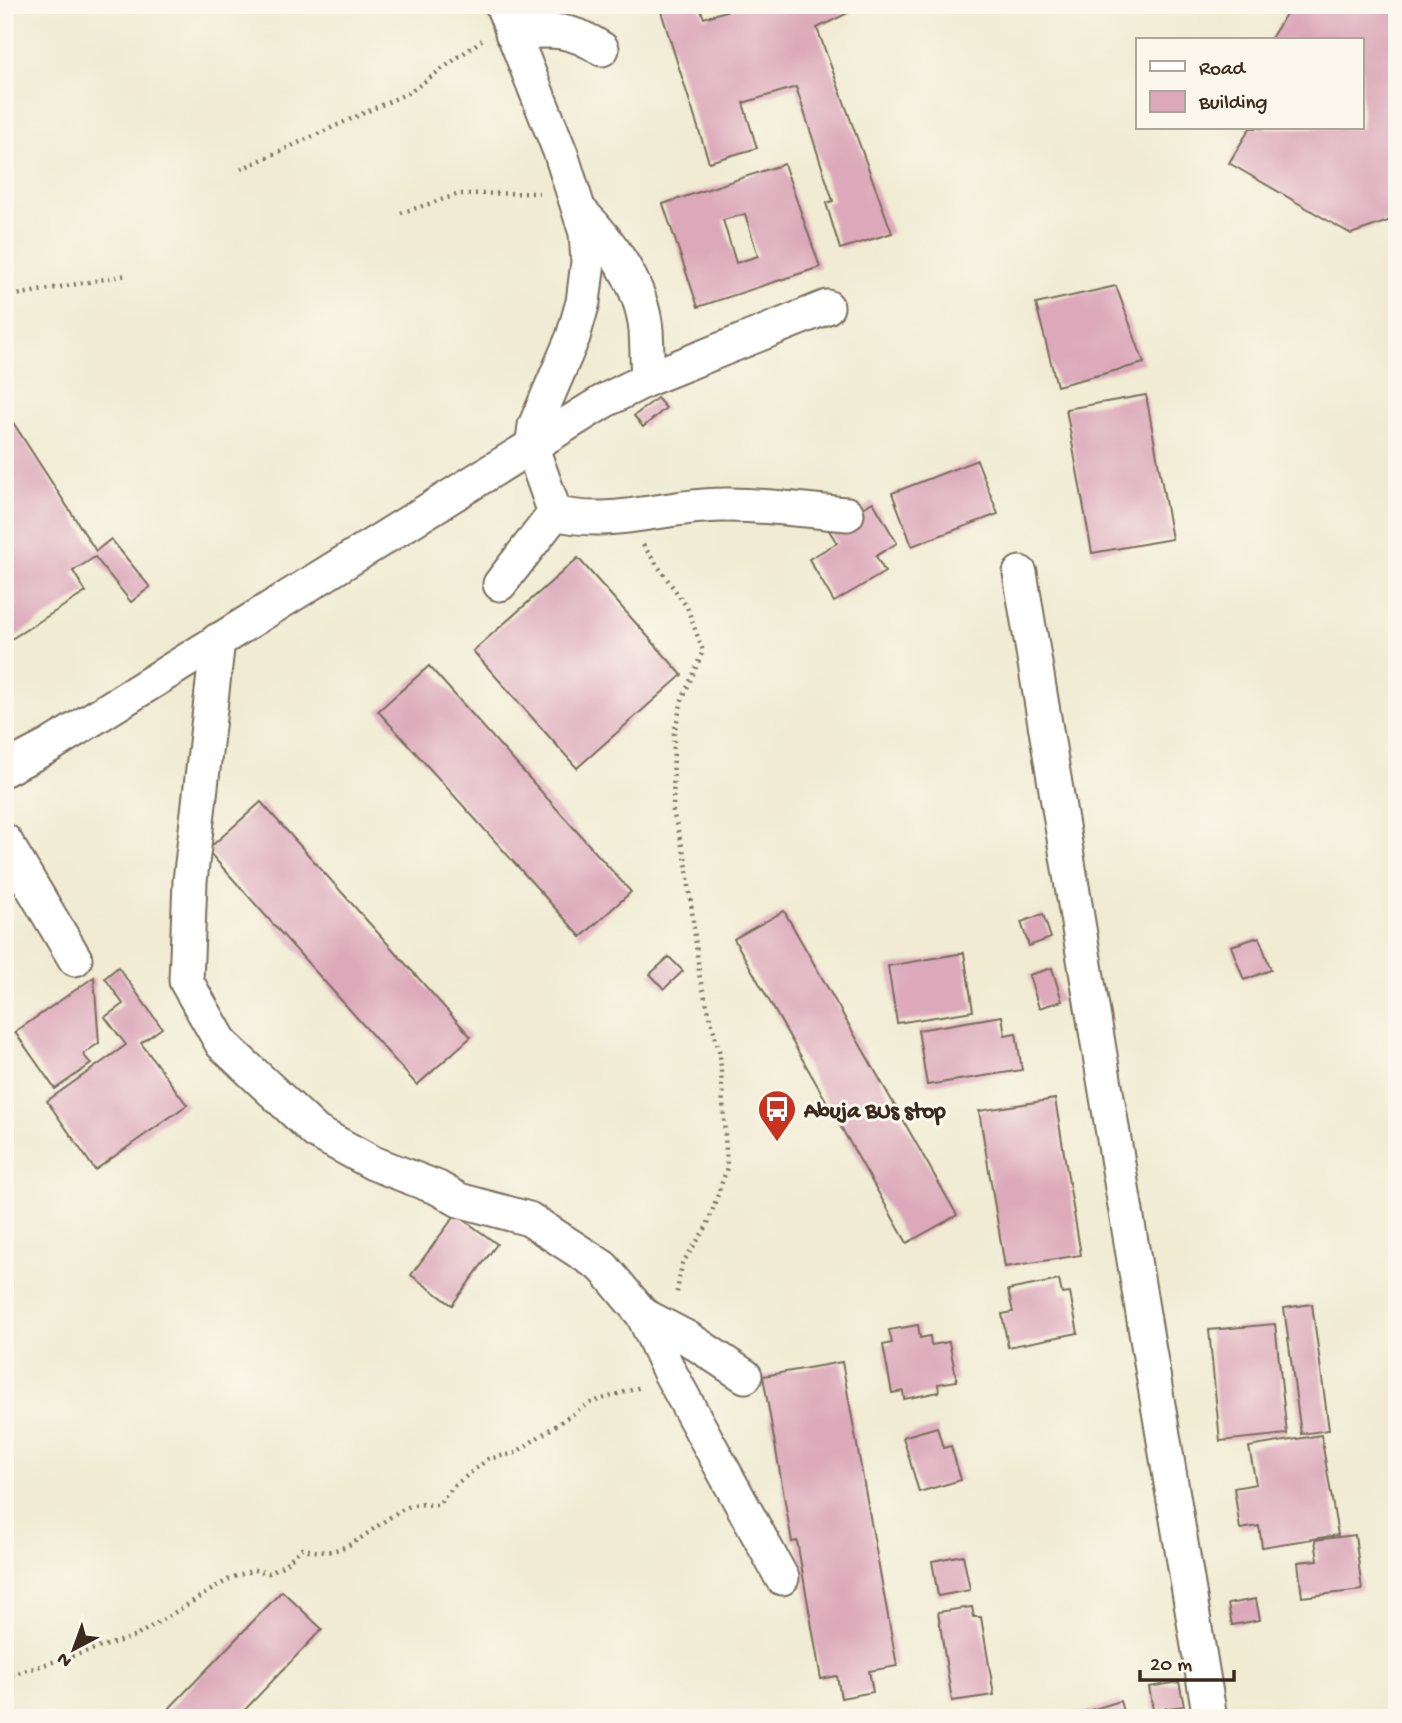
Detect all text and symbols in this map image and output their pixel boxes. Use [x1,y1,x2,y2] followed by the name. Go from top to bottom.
[1136,38,1364,130] legend
[1199,58,1247,83] text: Road
[1198,92,1268,117] text: Building
[756,1088,798,1143] bus stop icon: Abuja BUs stop
[803,1099,946,1126] place label: Abuja BUs stop
[38,1614,108,1684] north arrow
[1140,1639,1234,1683] scale bar
[53,1646,77,1672] text: N
[1150,1654,1192,1679] text: 20 m

